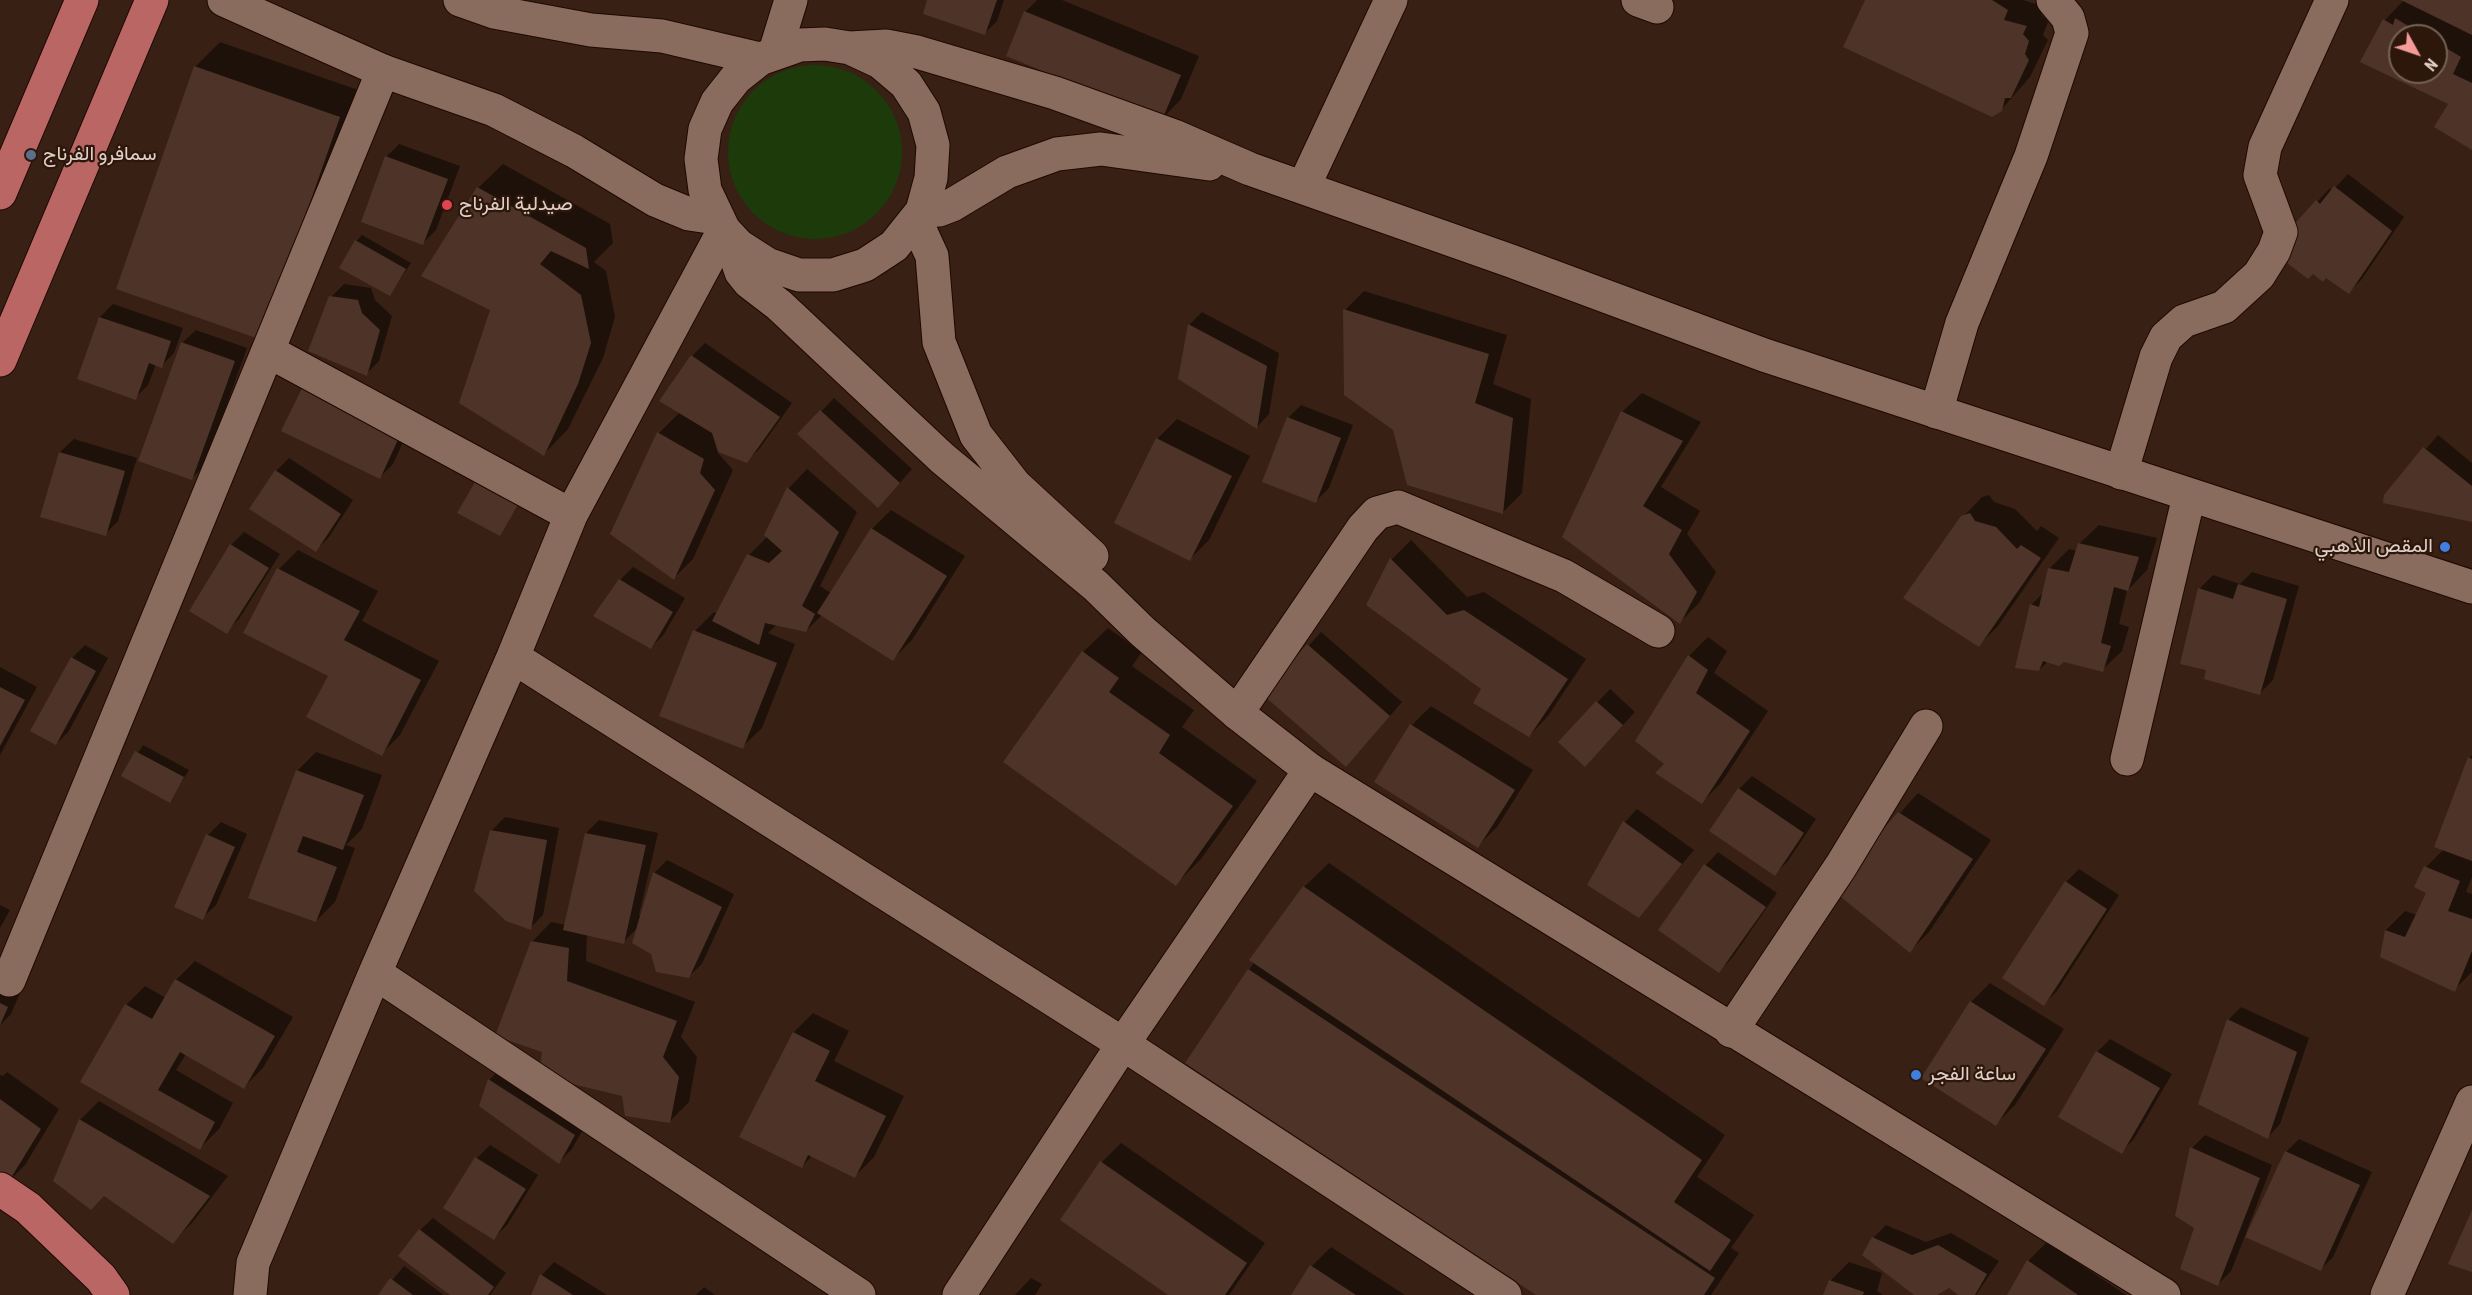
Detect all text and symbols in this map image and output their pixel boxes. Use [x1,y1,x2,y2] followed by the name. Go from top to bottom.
[2388,24,2448,84] north arrow
[2420,55,2441,74] text: N
[43,143,157,167] place label: سمافرو الفرناج
[24,148,38,162] marker: سمافرو الفرناج
[459,193,573,217] place label: صيدلية الفرناج
[440,198,454,212] marker: صيدلية الفرناج
[2314,535,2433,559] place label: المقص الذهبي
[2438,540,2452,554] marker: المقص الذهبي
[1928,1063,2016,1087] place label: ساعة الفجر
[1909,1068,1923,1082] marker: ساعة الفجر

